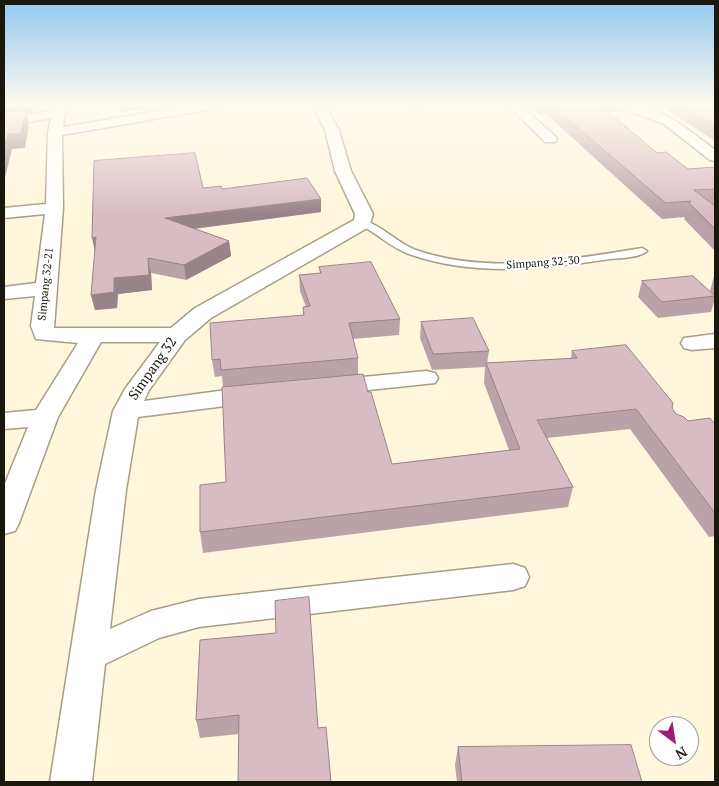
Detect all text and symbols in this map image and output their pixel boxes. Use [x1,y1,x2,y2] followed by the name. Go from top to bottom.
[36,247,56,321] street label: Simpang 32-21
[506,254,580,272] street label: Simpang 32-30
[125,334,181,404] street label: Simpang 32
[649,716,699,766] north arrow
[672,743,691,764] text: N

